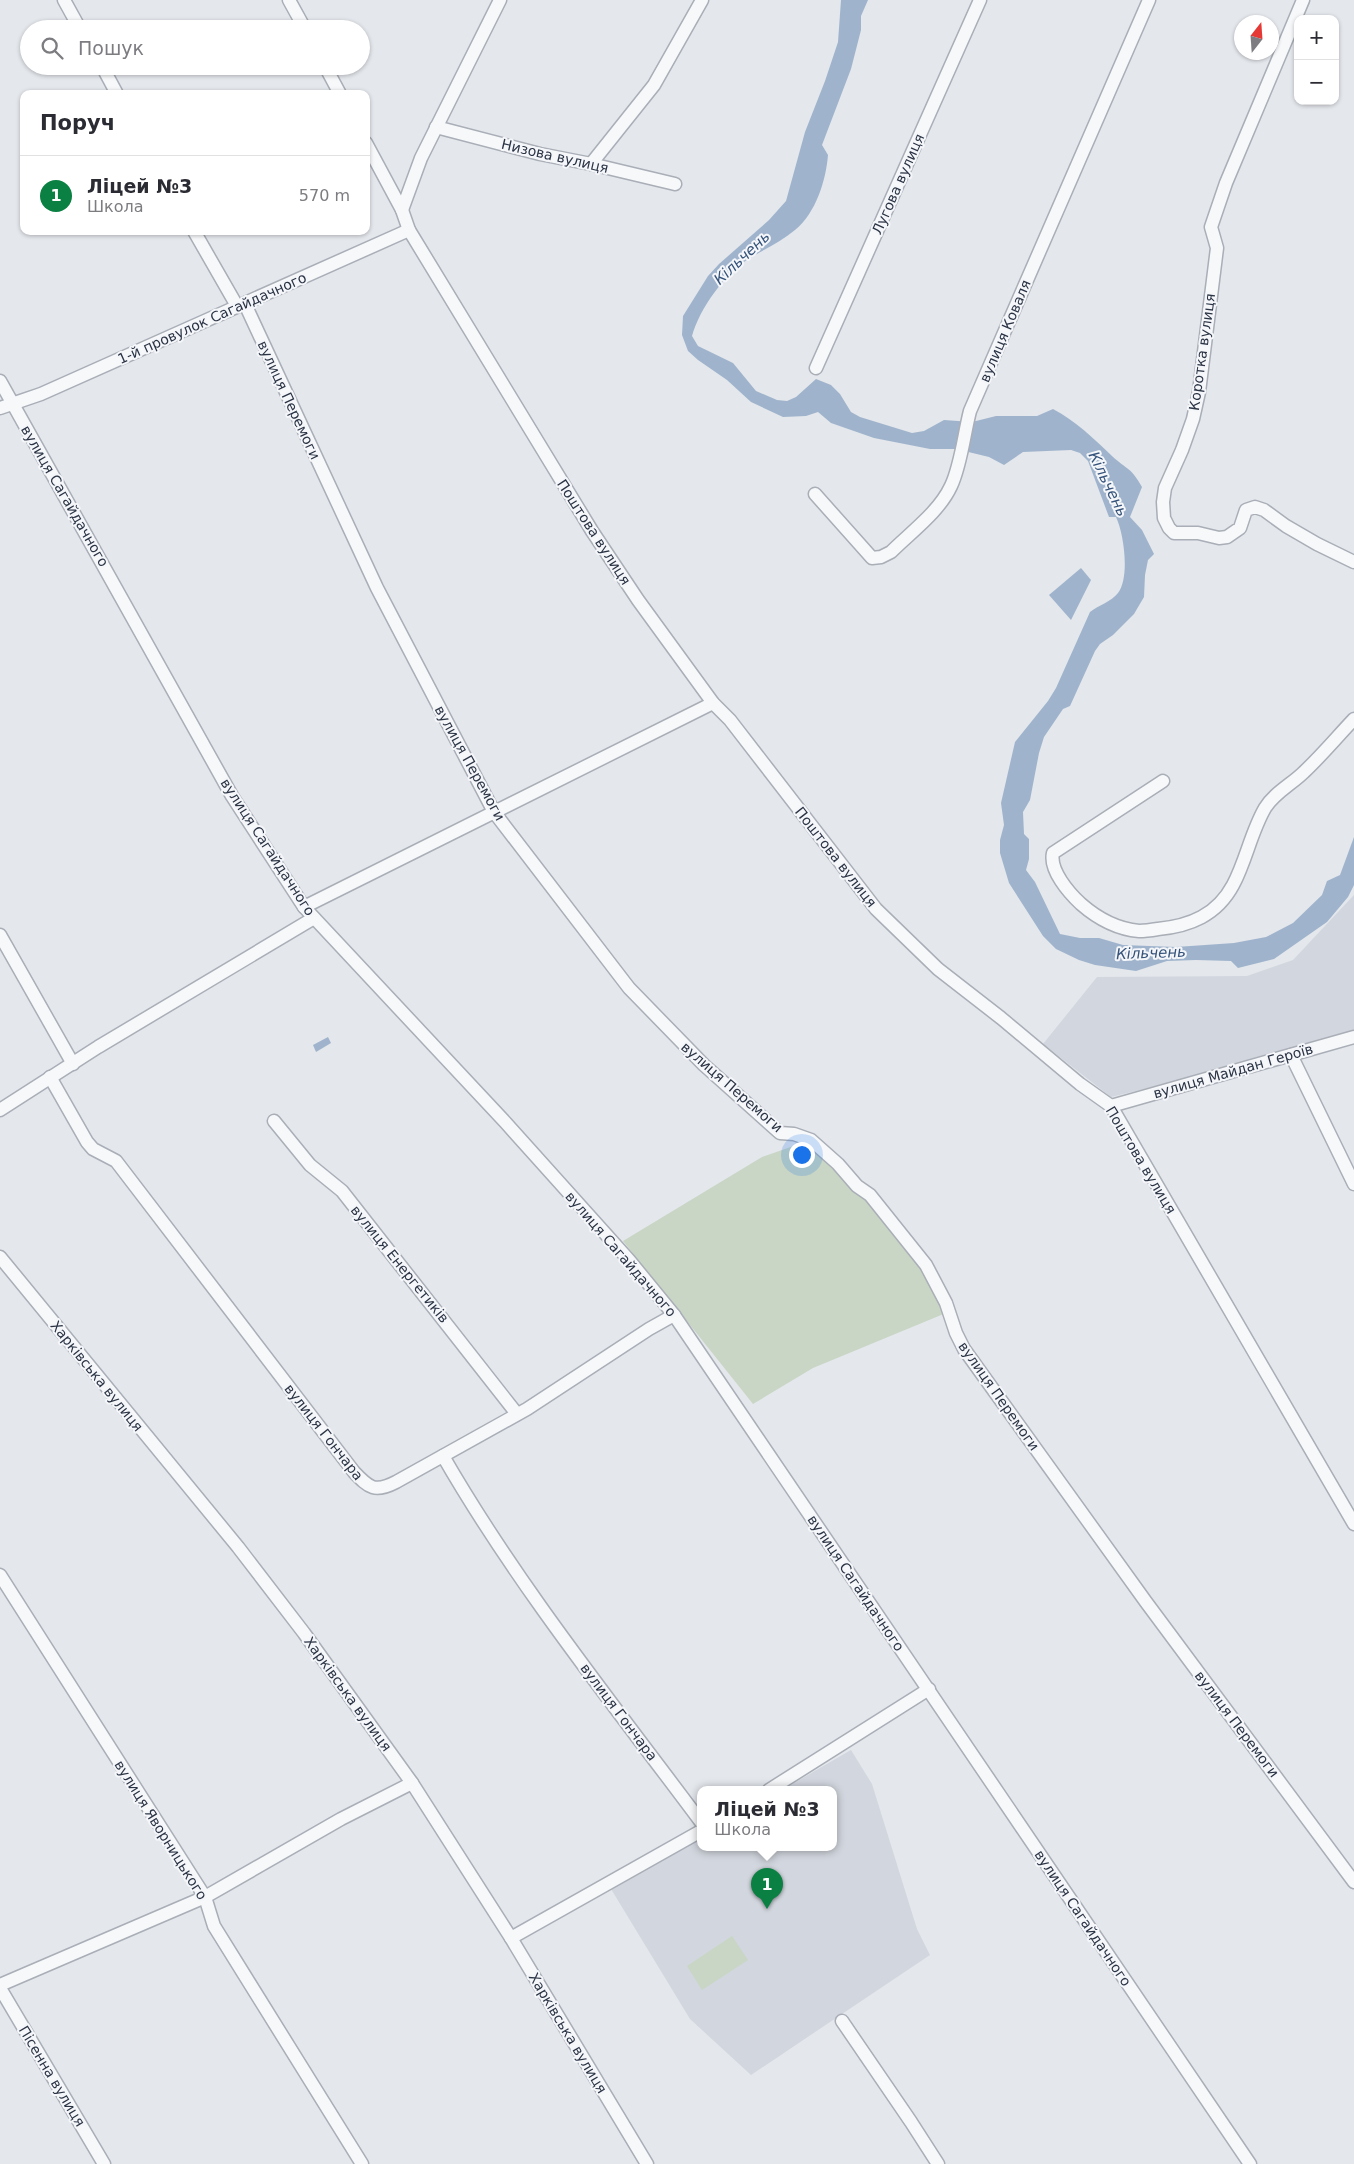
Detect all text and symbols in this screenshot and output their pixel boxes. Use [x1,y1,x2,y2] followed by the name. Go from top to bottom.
[1234,15,1279,60] north arrow
[1294,15,1339,105] map controls
[1294,15,1339,60] button: +
[20,20,370,75] search box
[38,34,66,62] icon: search
[78,37,144,59] text: Пошук
[1294,60,1339,105] button: −
[40,111,115,135] text: Поруч
[869,131,927,237] street label: Лугова вулиця
[500,136,610,176] street label: Низова вулиця
[87,175,192,197] text: Ліцей №3
[50,186,62,205] text: 1
[299,186,350,205] text: 570 m
[87,197,144,216] text: Школа
[710,228,774,288] water label: Кільчень
[115,269,309,367] street label: 1-й провулок Сагайдачного
[976,277,1034,385] street label: вулиця Коваля
[1186,292,1218,412] street label: Коротка вулиця
[254,338,324,462] street label: вулиця Перемоги
[18,422,112,570] street label: вулиця Сагайдачного
[1085,449,1131,519] water label: Кільчень
[554,476,634,588] street label: Поштова вулиця
[432,703,508,823] street label: вулиця Перемоги
[218,775,318,919] street label: вулиця Сагайдачного
[792,804,880,910] street label: Поштова вулиця
[1116,943,1186,963] water label: Кільчень
[678,1039,786,1135] street label: вулиця Перемоги
[1151,1041,1315,1101] street label: вулиця Майдан Героїв
[1103,1103,1179,1217] street label: Поштова вулиця
[789,1142,815,1168] your location
[562,1188,680,1320] street label: вулиця Сагайдачного
[348,1202,452,1326] street label: вулиця Енергетиків
[47,1317,147,1435] street label: Харківська вулиця
[955,1338,1043,1454] street label: вулиця Перемоги
[282,1381,366,1483] street label: вулиця Гончара
[804,1512,908,1654] street label: вулиця Сагайдачного
[301,1634,395,1754] street label: Харківська вулиця
[577,1660,661,1764] street label: вулиця Гончара
[1192,1668,1282,1780] street label: вулиця Перемоги
[111,1757,211,1903] street label: вулиця Яворницького
[697,1786,837,1851] popup
[714,1798,820,1820] text: Ліцей №3
[714,1820,771,1839] text: Школа
[1031,1847,1135,1989] street label: вулиця Сагайдачного
[751,1868,783,1909] pin: 1
[526,1970,610,2096] street label: Харківська вулиця
[16,2023,88,2129] street label: Пісенна вулиця

